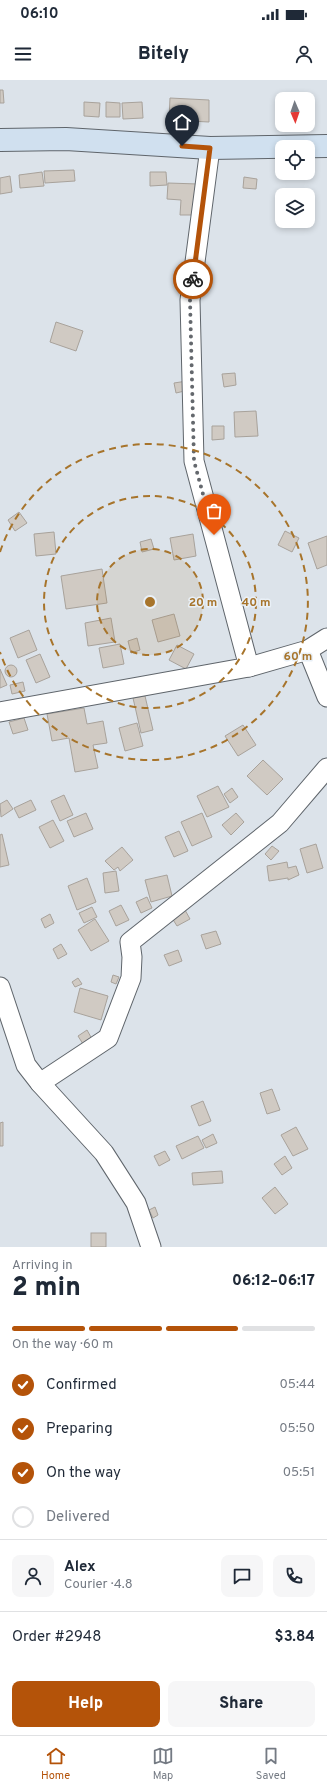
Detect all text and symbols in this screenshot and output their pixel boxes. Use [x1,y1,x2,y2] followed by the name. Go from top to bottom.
[20,5,59,24] text: 06:10
[12,43,34,65] icon: menu
[138,43,189,66] text: Bitely
[293,43,315,65] icon: person
[275,92,315,132] north arrow
[275,92,315,228] map controls
[165,105,199,146] pin
[171,111,193,133] icon: home
[275,140,315,180] button: locate
[275,188,315,228] button: layers
[173,259,213,299] courier
[182,268,204,290] icon: bike
[197,494,231,535] pin
[203,500,225,522] icon: bag
[143,595,157,609] centre of rings
[189,595,217,611] text: 20 m
[241,595,271,611] text: 40 m
[284,649,312,665] text: 60 m
[12,1258,73,1274] text: Arriving in
[12,1272,81,1305] text: 2 min
[232,1272,315,1291] text: 06:12–06:17
[12,1337,113,1353] text: On the way · 60 m
[12,1374,34,1396] icon: check
[46,1376,117,1395] text: Confirmed
[280,1377,315,1393] text: 05:44
[12,1418,34,1440] icon: check
[46,1420,113,1439] text: Preparing
[279,1421,315,1437] text: 05:50
[12,1462,34,1484] icon: check
[46,1464,121,1483] text: On the way
[283,1465,315,1481] text: 05:51
[46,1508,110,1527] text: Delivered
[12,1555,54,1597] button: person
[221,1555,263,1597] button: chat
[273,1555,315,1597] button: phone
[64,1558,96,1577] text: Alex
[64,1577,133,1593] text: Courier · 4.8
[12,1628,101,1647] text: Order #2948
[275,1628,315,1647] text: $3.84
[12,1681,160,1727] button: Help
[168,1681,315,1727] button: Share
[41,1745,70,1783] tab: Home
[152,1745,174,1783] tab: Map
[256,1745,286,1783] tab: Saved

